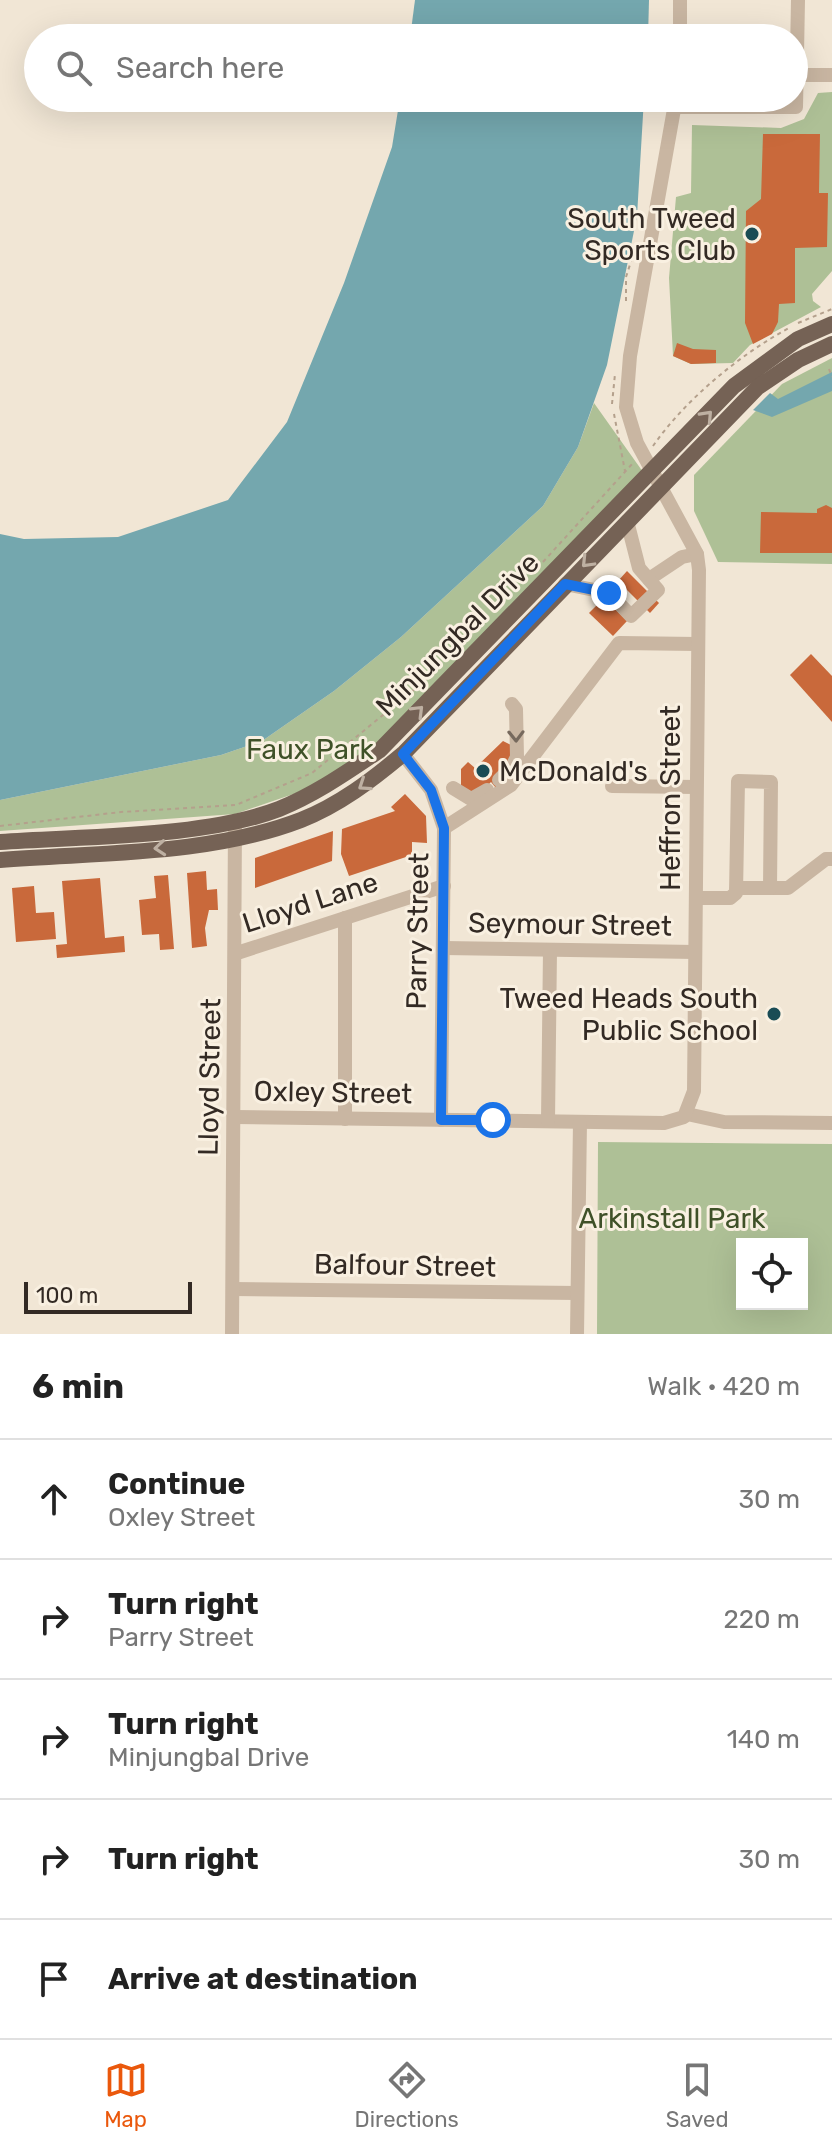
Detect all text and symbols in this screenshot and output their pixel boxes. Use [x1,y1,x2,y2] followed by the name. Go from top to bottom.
[24,24,808,112] search box
[52,46,96,90] icon: search
[116,50,284,86] text: Search here
[567,202,736,267] place label: South Tweed Sports Club
[743,225,761,243] marker: South Tweed Sports Club
[697,411,712,425] one-way arrow
[369,546,546,723] street label: Minjungbal Drive
[582,553,596,567] one-way arrow
[591,575,627,611] route end
[654,705,687,891] street label: Heffron Street
[409,706,424,720] one-way arrow
[508,730,525,743] one-way arrow
[246,733,375,766] park label: Faux Park
[499,755,648,788] place label: McDonald's
[474,762,492,780] marker: McDonald's
[358,775,372,790] one-way arrow
[153,839,166,856] one-way arrow
[400,852,435,1010] street label: Parry Street
[238,865,382,940] street label: Lloyd Lane
[468,906,672,943] street label: Seymour Street
[500,982,758,1047] place label: Tweed Heads South Public School
[192,998,227,1156] street label: Lloyd Street
[765,1005,783,1023] marker: Tweed Heads South Public School
[253,1075,413,1110] street label: Oxley Street
[475,1102,511,1138] route start
[579,1202,766,1235] park label: Arkinstall Park
[736,1238,808,1310] map controls
[736,1238,808,1310] button: locate
[314,1247,496,1284] street label: Balfour Street
[24,1278,192,1314] scale bar
[36,1282,98,1309] text: 100 m
[32,1366,124,1407] text: 6 min
[647,1371,800,1402] text: Walk · 420 m
[108,1466,245,1502] text: Continue
[32,1477,76,1521] icon: ahead
[738,1484,800,1515] text: 30 m
[108,1502,255,1533] text: Oxley Street
[108,1586,259,1622] text: Turn right
[32,1597,76,1641] icon: right
[723,1604,800,1635] text: 220 m
[108,1622,254,1653] text: Parry Street
[108,1706,259,1742] text: Turn right
[32,1717,76,1761] icon: right
[727,1724,800,1755] text: 140 m
[108,1742,309,1773] text: Minjungbal Drive
[32,1837,76,1881] icon: right
[108,1841,259,1877] text: Turn right
[738,1844,800,1875] text: 30 m
[32,1957,76,2001] icon: arrive
[108,1961,418,1997] text: Arrive at destination
[104,2058,148,2133] tab: Map
[355,2058,459,2133] tab: Directions
[666,2058,729,2133] tab: Saved

